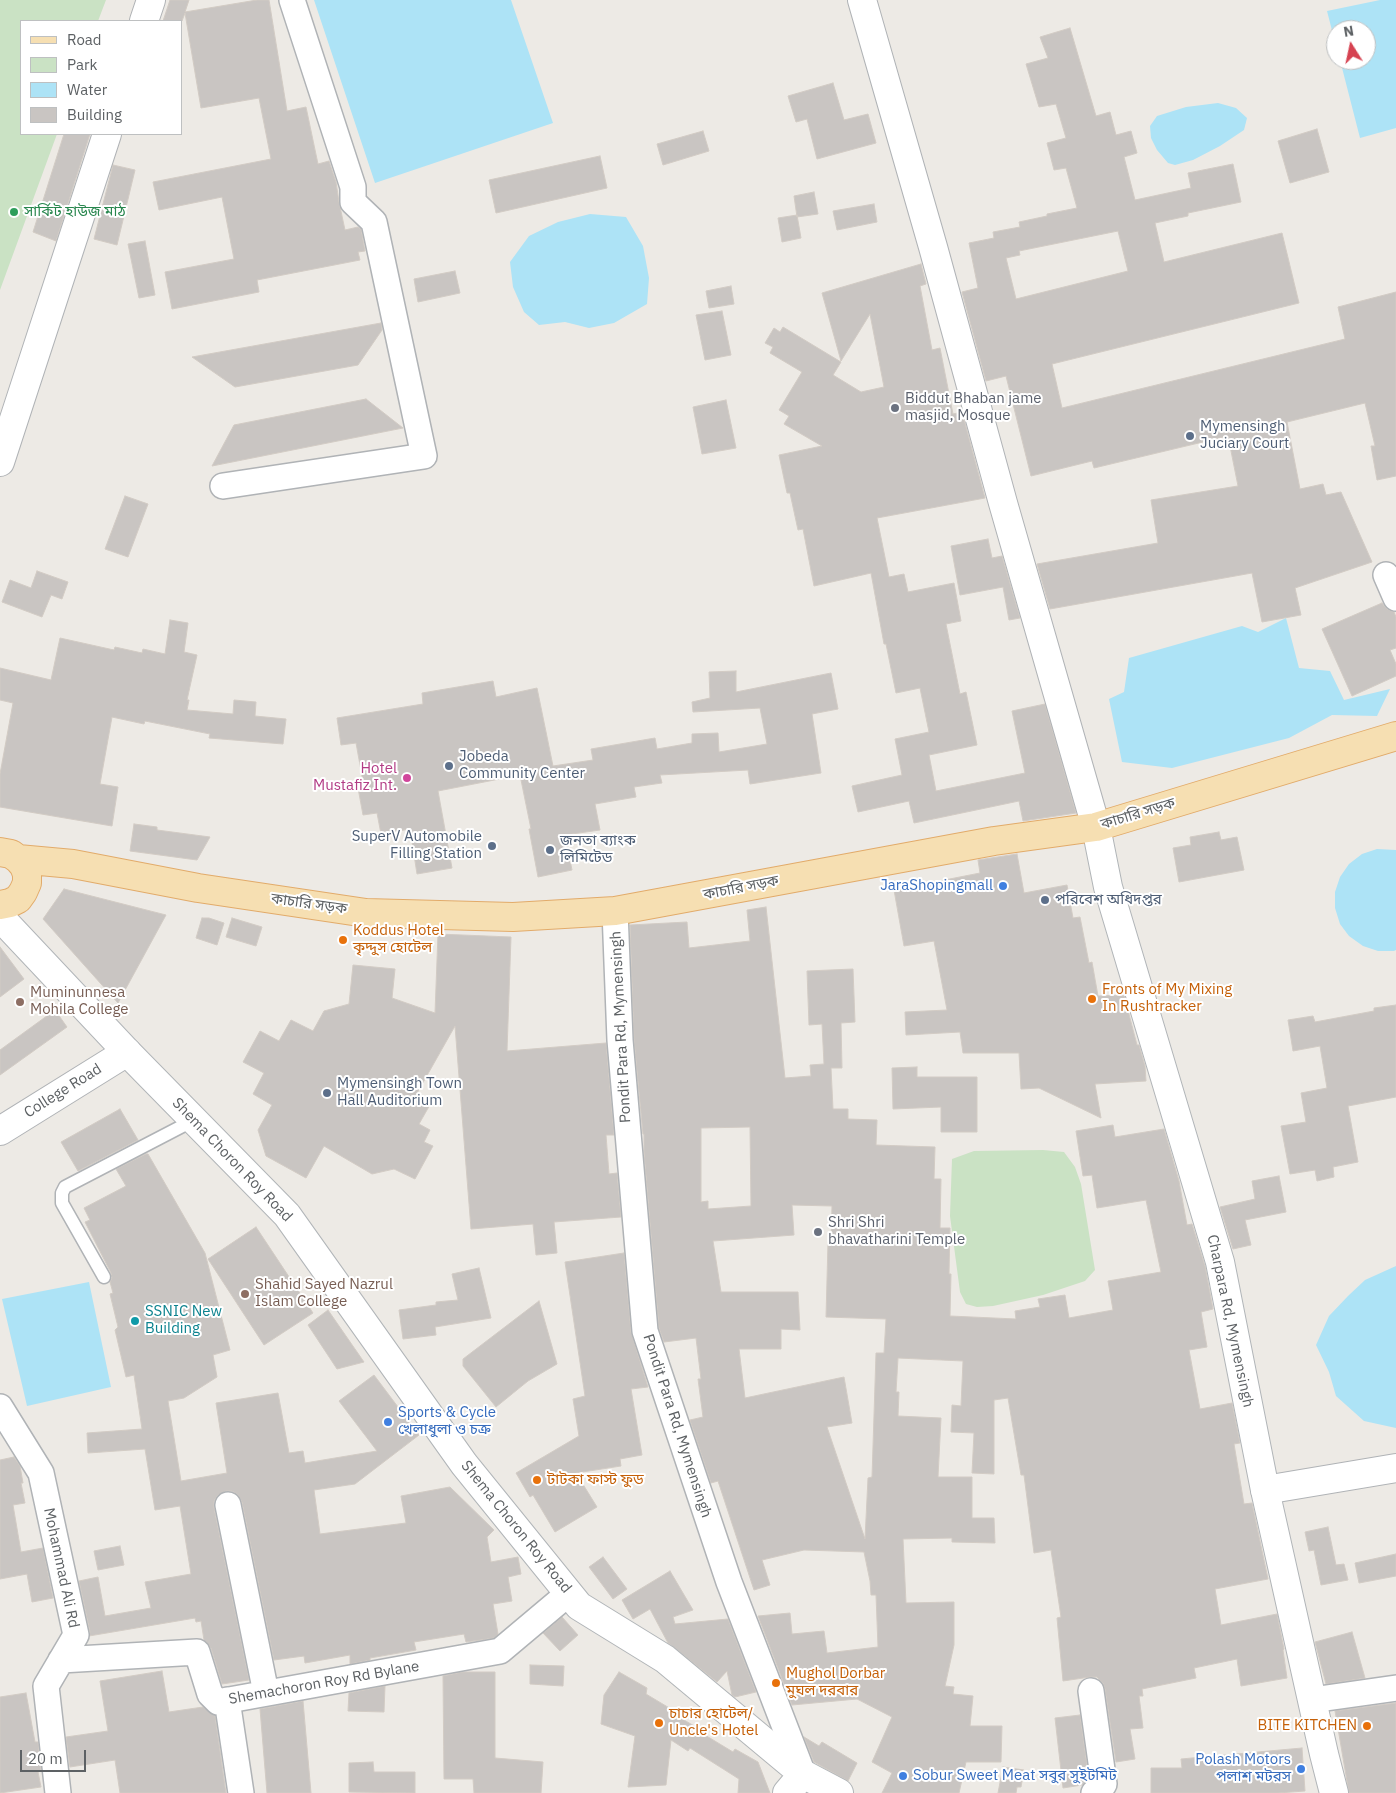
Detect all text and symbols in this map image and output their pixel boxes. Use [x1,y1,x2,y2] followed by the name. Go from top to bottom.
[20,20,182,135] legend
[1326,20,1376,70] north arrow
[1342,21,1355,41] text: N
[67,30,102,49] text: Road
[67,55,97,74] text: Park
[67,80,107,99] text: Water
[67,105,122,124] text: Building
[24,203,126,221] place label: সার্কিট হাউজ মাঠ
[8,206,20,218] marker: সার্কিট হাউজ মাঠ
[905,390,1041,425] place label: Biddut Bhaban jame masjid, Mosque
[889,402,901,414] marker: Biddut Bhaban jame masjid, Mosque
[1200,418,1289,453] place label: Mymensingh Juciary Court
[1184,430,1196,442] marker: Mymensingh Juciary Court
[459,748,585,783] place label: Jobeda Community Center
[313,760,397,795] place label: Hotel Mustafiz Int.
[443,760,455,772] marker: Jobeda Community Center
[401,772,413,784] marker: Hotel Mustafiz Int.
[1099,794,1177,834] street label: কাচারি সড়ক
[352,828,482,863] place label: SuperV Automobile Filling Station
[560,832,636,867] place label: জনতা ব্যাংক লিমিটেড
[486,840,498,852] marker: SuperV Automobile Filling Station
[544,844,556,856] marker: জনতা ব্যাংক লিমিটেড
[702,872,780,904] street label: কাচারি সড়ক
[880,877,993,895] place label: JaraShopingmall
[997,880,1009,892] marker: JaraShopingmall
[270,890,348,918] street label: কাচারি সড়ক
[1055,891,1162,909] place label: পরিবেশ অধিদপ্তর
[1039,894,1051,906] marker: পরিবেশ অধিদপ্তর
[353,922,444,957] place label: Koddus Hotel কৃদ্দুস হোটেল
[607,931,635,1123] street label: Pondit Para Rd, Mymensingh
[337,934,349,946] marker: Koddus Hotel কৃদ্দুস হোটেল
[1102,981,1232,1016] place label: Fronts of My Mixing In Rushtracker
[30,984,129,1019] place label: Muminunnesa Mohila College
[1086,993,1098,1005] marker: Fronts of My Mixing In Rushtracker
[14,996,26,1008] marker: Muminunnesa Mohila College
[21,1060,105,1122] street label: College Road
[337,1075,462,1110] place label: Mymensingh Town Hall Auditorium
[321,1087,333,1099] marker: Mymensingh Town Hall Auditorium
[168,1094,296,1226] street label: Shema Choron Roy Road
[828,1214,965,1249] place label: Shri Shri bhavatharini Temple
[812,1226,824,1238] marker: Shri Shri bhavatharini Temple
[1203,1233,1257,1409] street label: Charpara Rd, Mymensingh
[255,1276,393,1311] place label: Shahid Sayed Nazrul Islam College
[239,1288,251,1300] marker: Shahid Sayed Nazrul Islam College
[145,1303,222,1338] place label: SSNIC New Building
[129,1315,141,1327] marker: SSNIC New Building
[639,1332,715,1520] street label: Pondit Para Rd, Mymensingh
[398,1404,496,1439] place label: Sports & Cycle খেলাধুলা ও চক্র
[382,1416,394,1428] marker: Sports & Cycle খেলাধুলা ও চক্র
[457,1457,575,1597] street label: Shema Choron Roy Road
[547,1471,644,1489] place label: টাটকা ফাস্ট ফুড
[531,1474,543,1486] marker: টাটকা ফাস্ট ফুড
[39,1506,83,1630] street label: Mohammad Ali Rd
[227,1657,421,1709] street label: Shemachoron Roy Rd Bylane
[786,1665,885,1700] place label: Mughol Dorbar মুঘল দরবার
[770,1677,782,1689] marker: Mughol Dorbar মুঘল দরবার
[669,1705,758,1740] place label: চাচার হোটেল/ Uncle's Hotel
[653,1717,665,1729] marker: চাচার হোটেল/ Uncle's Hotel
[1257,1717,1357,1735] place label: BITE KITCHEN
[1361,1720,1373,1732] marker: BITE KITCHEN
[22,1740,89,1772] scale bar
[28,1749,63,1768] text: 20 m
[1195,1751,1291,1786] place label: Polash Motors পলাশ মটরস
[1295,1763,1307,1775] marker: Polash Motors পলাশ মটরস
[913,1767,1117,1785] place label: Sobur Sweet Meat সবুর সুইটমিট
[897,1770,909,1782] marker: Sobur Sweet Meat সবুর সুইটমিট

